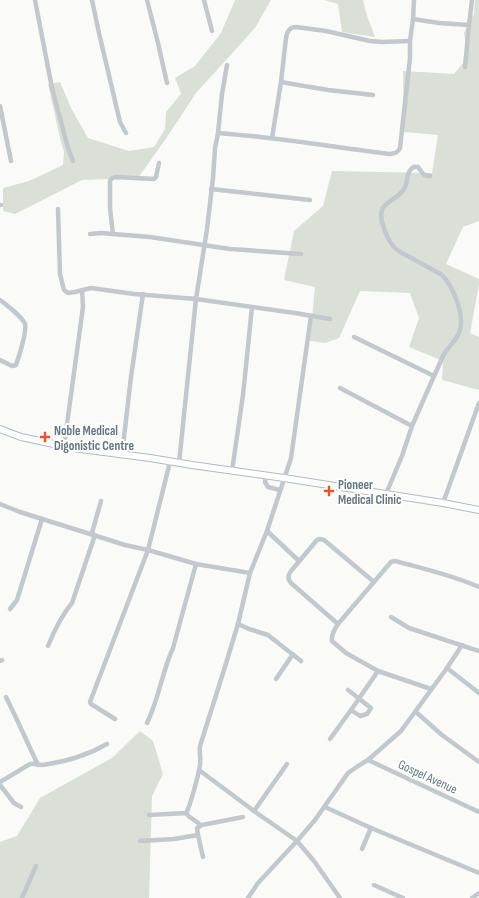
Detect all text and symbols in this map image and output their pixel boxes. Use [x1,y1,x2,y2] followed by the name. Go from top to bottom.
[54,423,134,454] place label: Noble Medical Digonistic Centre
[39,431,51,443] marker: Noble Medical Digonistic Centre
[338,477,402,508] place label: Pioneer Medical Clinic
[323,485,335,497] marker: Pioneer Medical Clinic
[395,756,460,798] street label: Gospel Avenue

